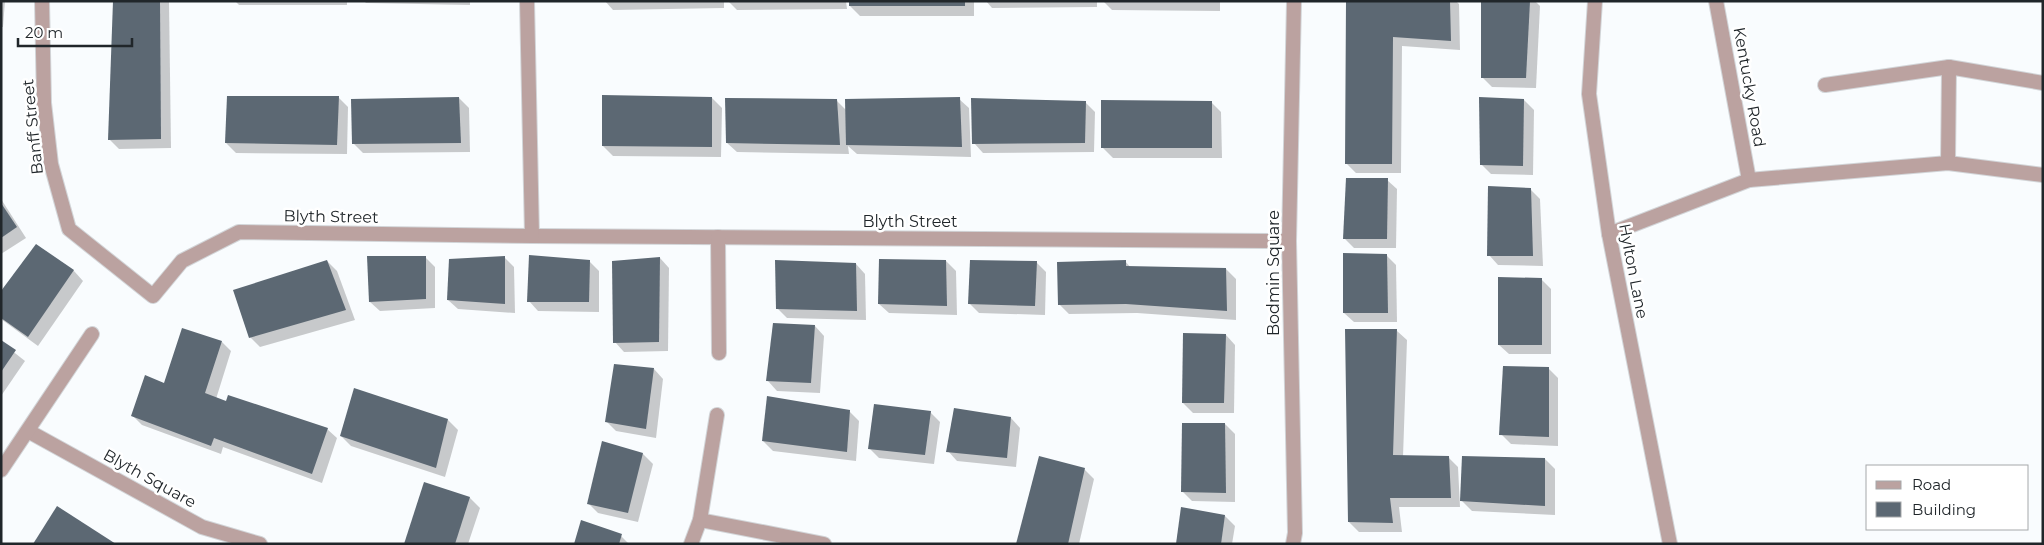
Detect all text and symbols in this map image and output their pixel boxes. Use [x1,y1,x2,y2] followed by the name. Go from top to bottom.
[18,15,131,47] scale bar
[25,23,63,42] text: 20 m
[1730,26,1769,149] street label: Kentucky Road
[18,78,47,176] street label: Banff Street
[283,206,379,227] street label: Blyth Street
[1264,210,1283,336] street label: Bodmin Square
[863,212,958,231] street label: Blyth Street
[1615,222,1652,320] street label: Hylton Lane
[100,445,200,512] street label: Blyth Square
[1866,465,2029,530] legend
[1912,475,1951,494] text: Road
[1912,500,1976,519] text: Building

